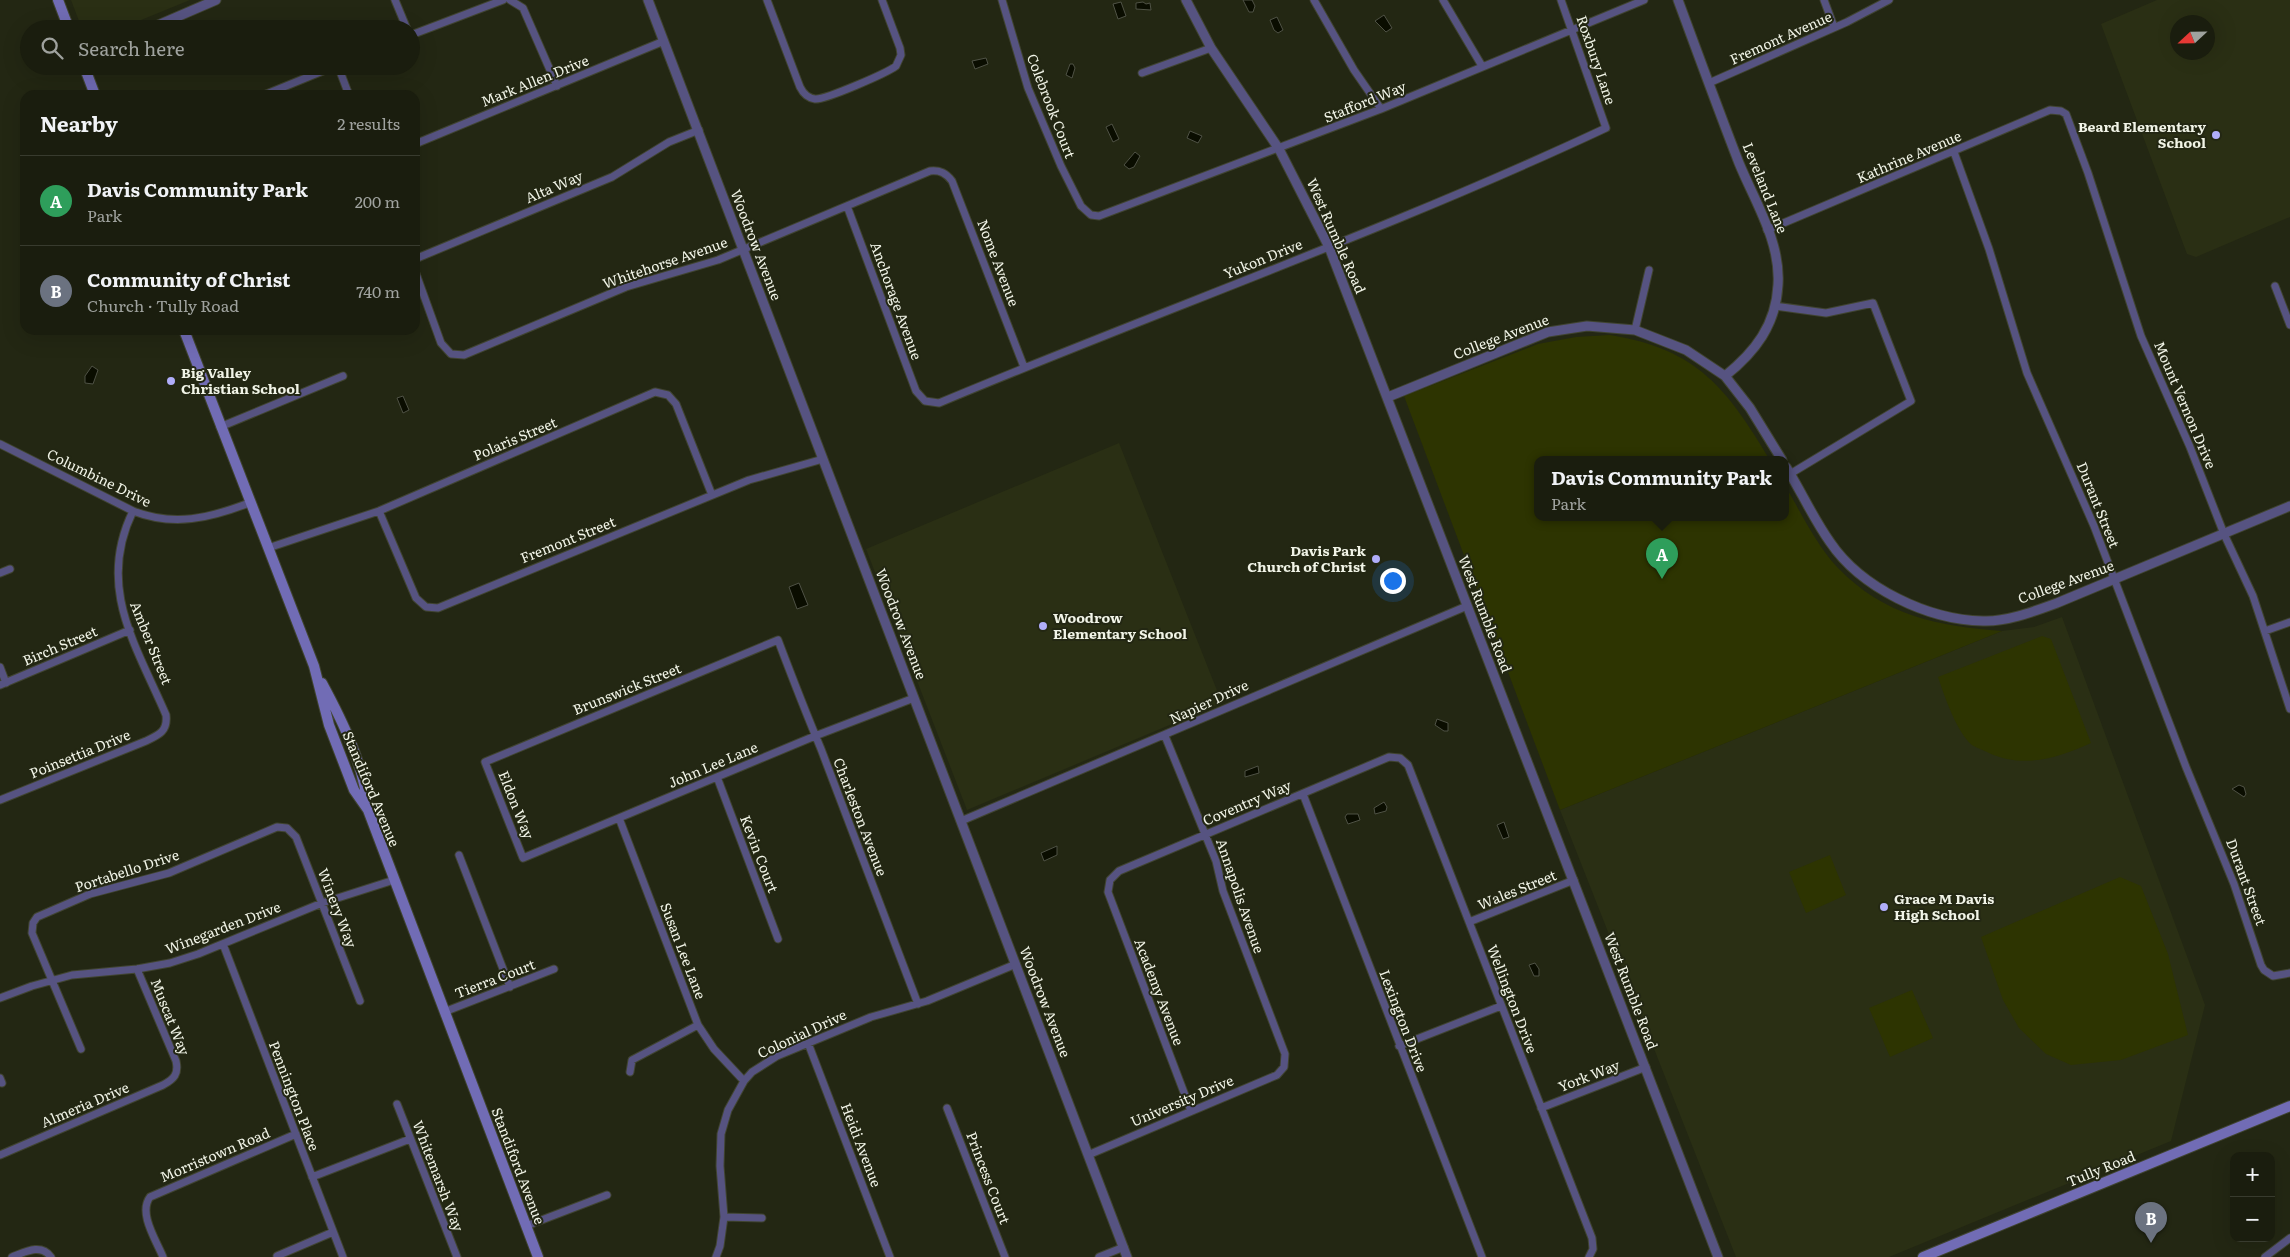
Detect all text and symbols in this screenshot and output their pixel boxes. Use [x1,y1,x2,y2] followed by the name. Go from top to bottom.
[1726,6,1835,69] street label: Fremont Avenue
[1572,12,1622,107] street label: Roxbury Lane
[2170,15,2215,60] north arrow
[20,20,420,75] search box
[38,34,66,62] icon: search
[78,34,185,62] text: Search here
[478,49,591,111] street label: Mark Allen Drive
[1023,50,1081,161] street label: Colebrook Court
[1321,75,1410,127] street label: Stafford Way
[40,107,118,138] text: Nearby
[337,111,400,135] text: 2 results
[2078,116,2206,152] place label: Beard Elementary School
[1853,125,1964,187] street label: Kathrine Avenue
[2210,129,2222,141] marker: Beard Elementary School
[1739,139,1793,236] street label: Leveland Lane
[522,165,586,207] street label: Alta Way
[87,175,308,203] text: Davis Community Park
[1303,175,1371,297] street label: West Rumble Road
[727,186,787,303] street label: Woodrow Avenue
[50,189,62,213] text: A
[355,189,400,213] text: 200 m
[87,203,122,227] text: Park
[973,216,1025,309] street label: Nome Avenue
[600,231,730,293] street label: Whitehorse Avenue
[1220,233,1305,283] street label: Yukon Drive
[866,239,928,362] street label: Anchorage Avenue
[87,265,290,293] text: Community of Christ
[50,279,62,303] text: B
[356,279,400,303] text: 740 m
[87,293,239,317] text: Church · Tully Road
[1450,309,1551,364] street label: College Avenue
[2150,338,2222,472] street label: Mount Vernon Drive
[181,362,300,398] place label: Big Valley Christian School
[165,375,177,387] marker: Big Valley Christian School
[470,411,560,465] street label: Polaris Street
[44,443,155,511] street label: Columbine Drive
[1534,456,1789,521] popup
[2073,459,2125,551] street label: Durant Street
[1551,463,1772,491] text: Davis Community Park
[1551,491,1586,515] text: Park
[517,511,618,567] street label: Fremont Street
[1646,538,1678,579] pin: A
[1247,540,1367,576] place label: Davis Park Church of Christ
[1454,552,1518,676] street label: West Rumble Road
[1370,553,1382,565] marker: Davis Park Church of Christ
[2015,554,2117,608] street label: College Avenue
[872,565,932,682] street label: Woodrow Avenue
[1380,568,1406,594] your location
[126,598,178,688] street label: Amber Street
[1053,607,1187,643] place label: Woodrow Elementary School
[19,620,100,670] street label: Birch Street
[1037,620,1049,632] marker: Woodrow Elementary School
[569,657,684,719] street label: Brunswick Street
[1166,674,1251,728] street label: Napier Drive
[26,724,133,782] street label: Poinsettia Drive
[339,728,405,850] street label: Standiford Avenue
[665,736,760,792] street label: John Lee Lane
[829,755,893,879] street label: Charleston Avenue
[494,768,540,843] street label: Eldon Way
[1199,774,1295,830] street label: Coventry Way
[736,812,784,896] street label: Kevin Court
[2222,835,2272,928] street label: Durant Street
[1212,836,1270,956] street label: Annapolis Avenue
[72,844,181,896] street label: Portabello Drive
[1474,864,1559,914] street label: Wales Street
[314,865,363,951] street label: Winery Way
[1894,888,1994,924] place label: Grace M Davis High School
[162,896,283,958] street label: Winegarden Drive
[656,899,712,1002] street label: Susan Lee Lane
[1878,901,1890,913] marker: Grace M Davis High School
[1600,929,1664,1053] street label: West Rumble Road
[1130,935,1190,1048] street label: Academy Avenue
[1483,942,1543,1056] street label: Wellington Drive
[1016,943,1076,1060] street label: Woodrow Avenue
[452,953,538,1003] street label: Tierra Court
[1375,966,1433,1075] street label: Lexington Drive
[146,975,196,1059] street label: Muscat Way
[754,1004,849,1062] street label: Colonial Drive
[265,1038,325,1153] street label: Pennington Place
[1555,1054,1623,1096] street label: York Way
[1127,1069,1236,1131] street label: University Drive
[37,1077,132,1132] street label: Almeria Drive
[837,1100,887,1190] street label: Heidi Avenue
[487,1104,550,1227] street label: Standiford Avenue
[409,1117,470,1235] street label: Whitemarsh Way
[157,1122,273,1186] street label: Morristown Road
[962,1129,1016,1227] street label: Princess Court
[2063,1145,2138,1191] street label: Tully Road
[2230,1152,2275,1242] map controls
[2230,1152,2275,1197] button: +
[2230,1197,2275,1242] button: −
[2135,1202,2167,1243] pin: B

